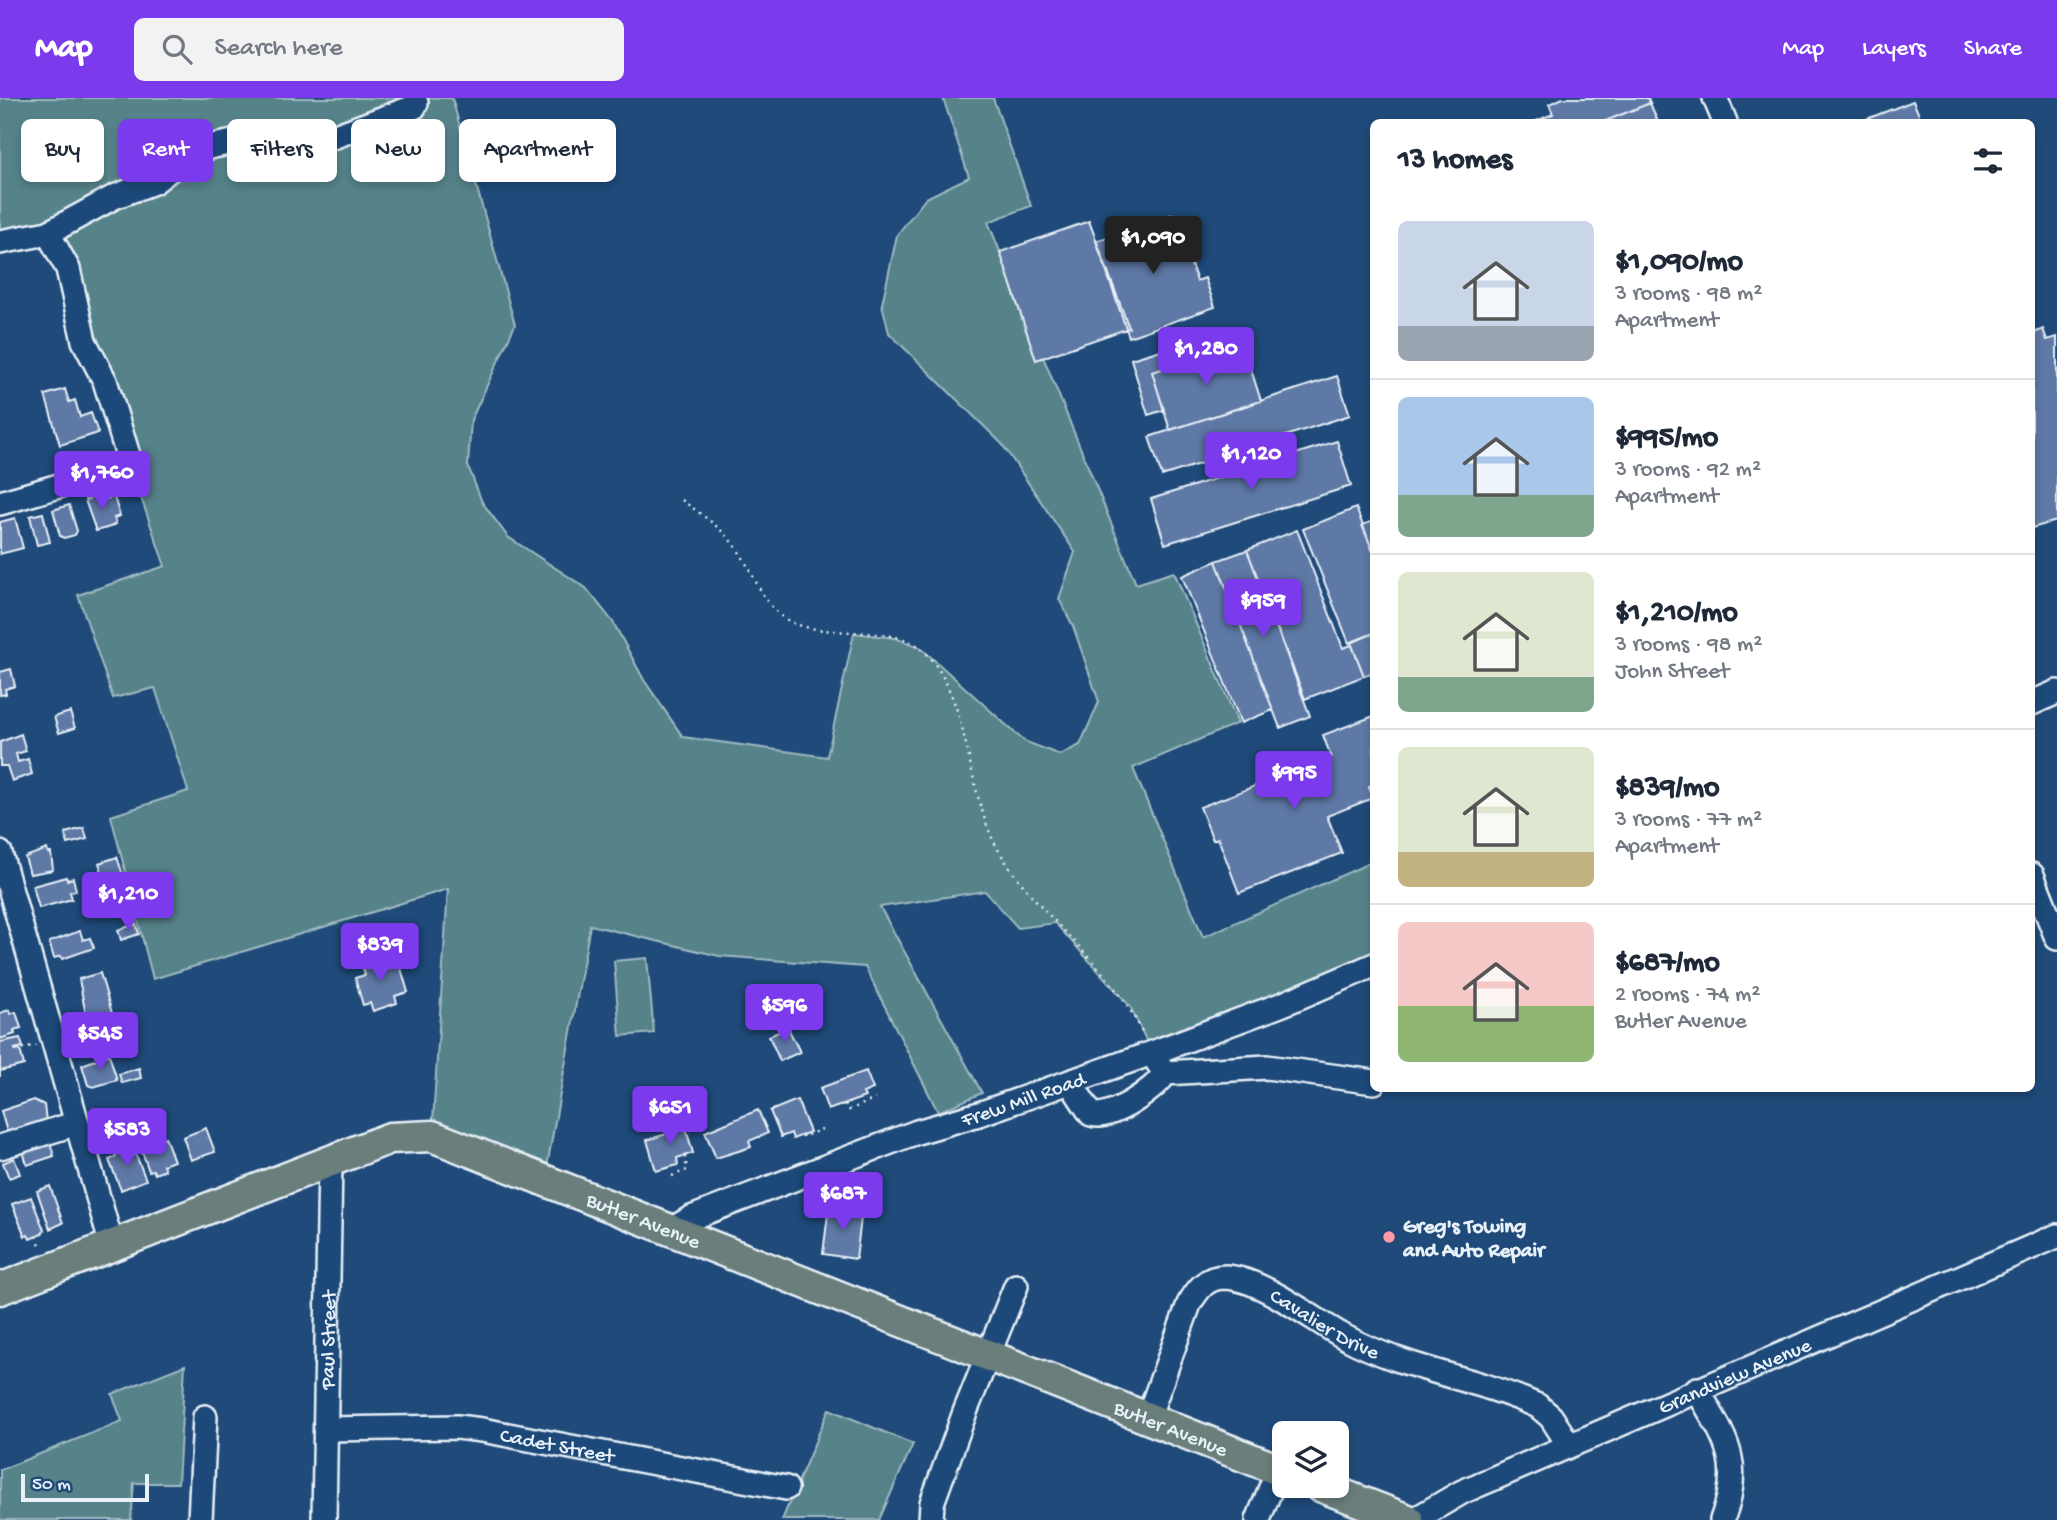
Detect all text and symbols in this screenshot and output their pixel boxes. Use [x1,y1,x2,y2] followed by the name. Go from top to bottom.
[134,18,624,81] search box
[35,30,92,68] text: Map
[158,30,196,68] icon: search
[214,34,343,65] text: Search here
[1782,35,1824,64] text: Map
[1862,35,1926,64] text: Layers
[1964,35,2022,64] text: Share
[21,119,104,182] chip: Buy
[118,119,213,182] chip: Rent
[227,119,337,182] chip: Filters
[351,119,445,182] chip: New
[459,119,616,182] chip: Apartment
[1969,142,2007,180] icon: filters
[1398,144,1512,179] text: 13 homes
[1096,216,1210,276] pin: $1,090
[1121,225,1185,252] text: $1,090
[1615,246,1743,281] text: $1,090/mo
[1454,249,1538,333] icon: home
[1615,281,1762,308] text: 3 rooms · 98 m²
[1615,308,1719,335] text: Apartment
[1149,328,1263,387] pin: $1,280
[1174,336,1238,363] text: $1,280
[1615,422,1718,457] text: $995/mo
[1454,425,1538,509] icon: home
[1194,432,1308,492] pin: $1,120
[1221,441,1281,468] text: $1,120
[45,452,159,511] pin: $1,760
[1615,457,1761,484] text: 3 rooms · 92 m²
[70,460,134,487] text: $1,760
[1615,484,1719,511] text: Apartment
[1222,580,1304,639] pin: $959
[1240,588,1286,615] text: $959
[1615,597,1738,632] text: $1,210/mo
[1454,600,1538,684] icon: home
[1615,632,1762,659] text: 3 rooms · 98 m²
[1615,659,1729,686] text: John Street
[1253,752,1335,811] pin: $995
[1271,760,1317,787] text: $995
[1615,772,1720,807] text: $839/mo
[1454,775,1538,859] icon: home
[1615,807,1762,834] text: 3 rooms · 77 m²
[1615,834,1719,861] text: Apartment
[71,872,185,932] pin: $1,210
[98,881,158,908] text: $1,210
[339,924,421,983] pin: $839
[357,932,403,959] text: $839
[1615,947,1720,982] text: $687/mo
[1454,950,1538,1034] icon: home
[1615,982,1760,1009] text: 2 rooms · 74 m²
[743,984,825,1044] pin: $596
[761,993,807,1020] text: $596
[1615,1009,1747,1036] text: Butler Avenue
[59,1012,141,1072] pin: $545
[77,1021,123,1048] text: $545
[958,1068,1091,1135] street label: Frew Mill Road
[629,1086,711,1146] pin: $651
[648,1095,692,1122] text: $651
[86,1108,168,1168] pin: $583
[104,1117,150,1144] text: $583
[802,1172,884,1232] pin: $687
[820,1181,866,1208] text: $687
[581,1189,704,1257] street label: Butler Avenue
[1402,1216,1547,1265] place label: Greg's Towing and Auto Repair
[1381,1229,1397,1245] marker: Greg's Towing and Auto Repair
[1264,1285,1383,1368] street label: Cavalier Drive
[317,1288,344,1391] street label: Paul Street
[1656,1334,1817,1422] street label: Grandview Avenue
[1109,1397,1232,1465] street label: Butler Avenue
[1272,1421,1349,1498] map controls
[1272,1421,1349,1498] button: layers
[498,1425,618,1471] street label: Cadet Street
[21,1471,149,1503] scale bar
[32,1474,71,1497] text: 50 m

